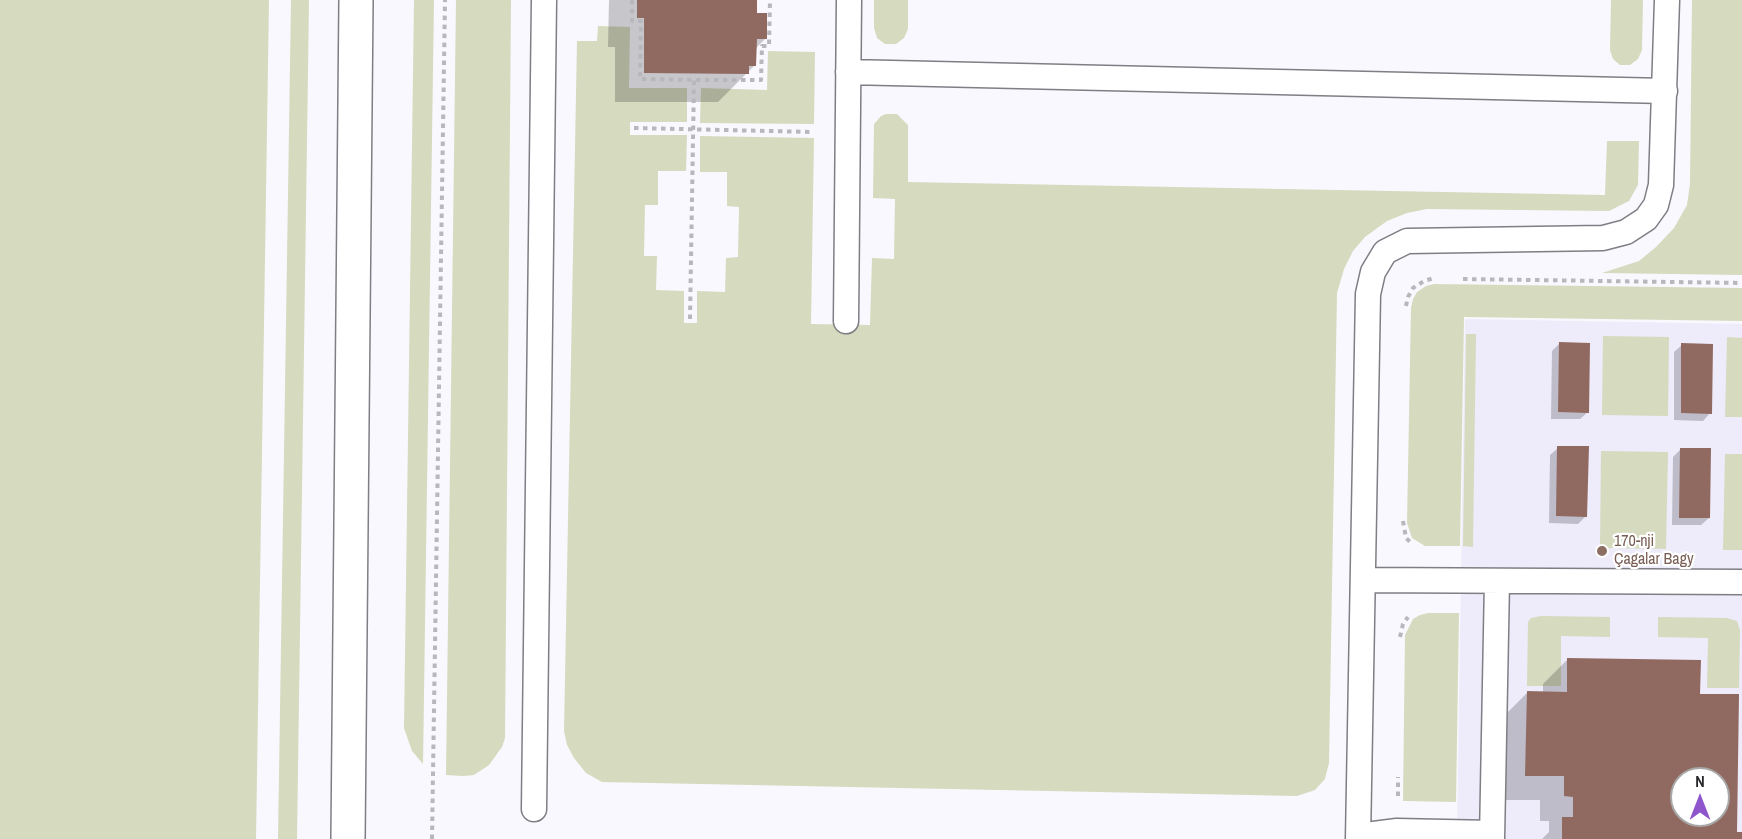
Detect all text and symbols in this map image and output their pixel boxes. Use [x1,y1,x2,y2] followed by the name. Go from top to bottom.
[1614,532,1693,570] place label: 170-nji Çagalar Bagy
[1595,544,1609,558] marker: 170-nji Çagalar Bagy
[1670,767,1730,827] north arrow
[1695,770,1705,792] text: N

